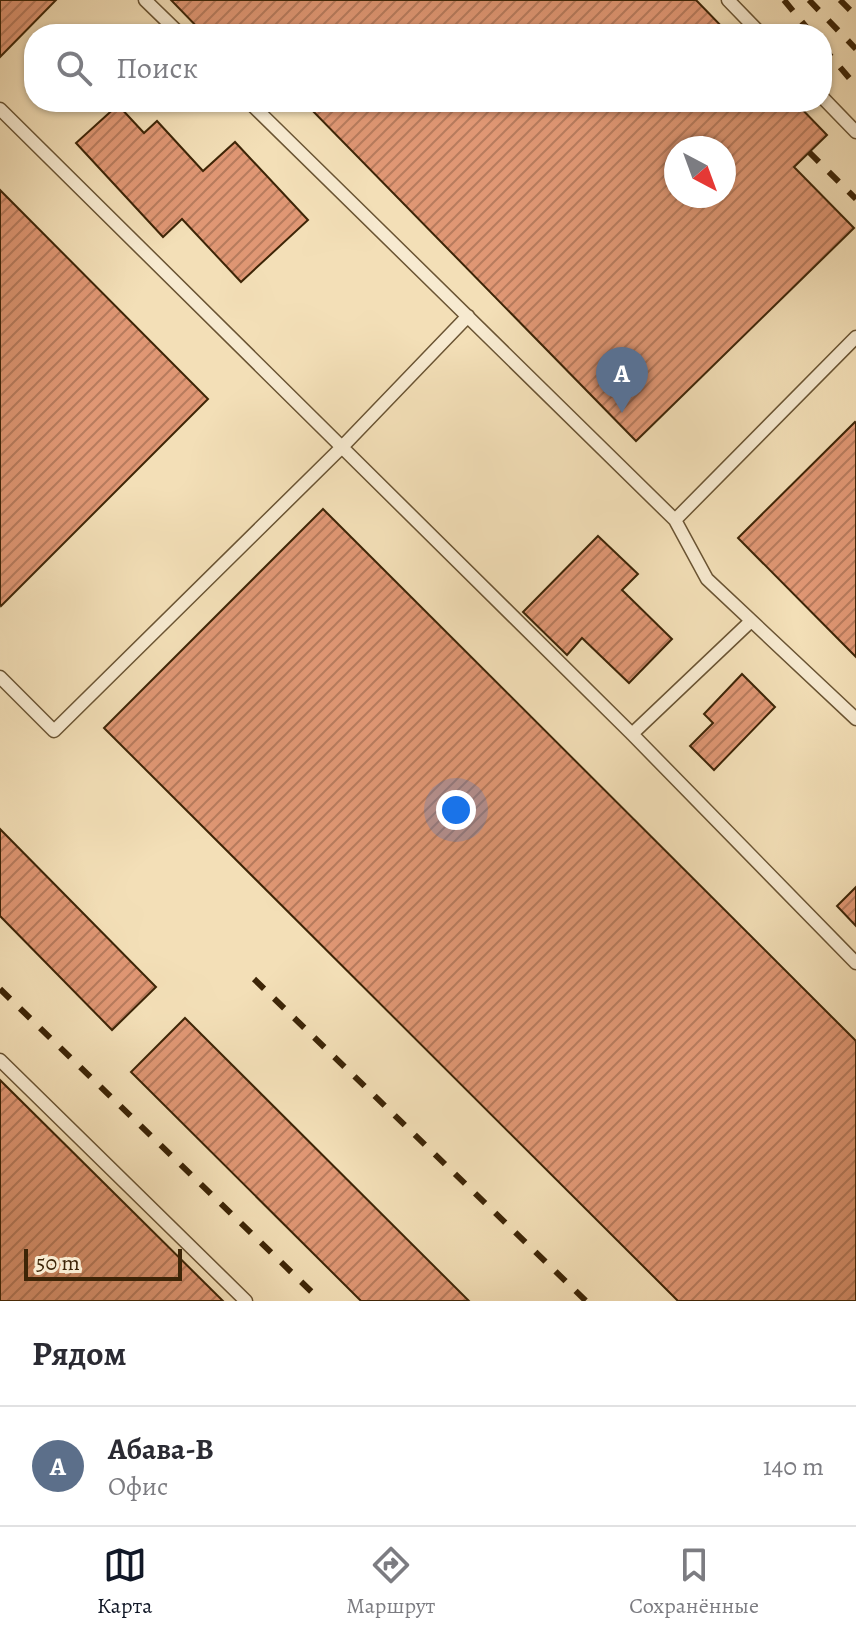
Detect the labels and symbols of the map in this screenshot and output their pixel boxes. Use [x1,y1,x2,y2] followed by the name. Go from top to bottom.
[664,136,736,208] north arrow
[596,347,648,413] pin: A
[436,790,476,830] your location
[24,1245,182,1281] scale bar

